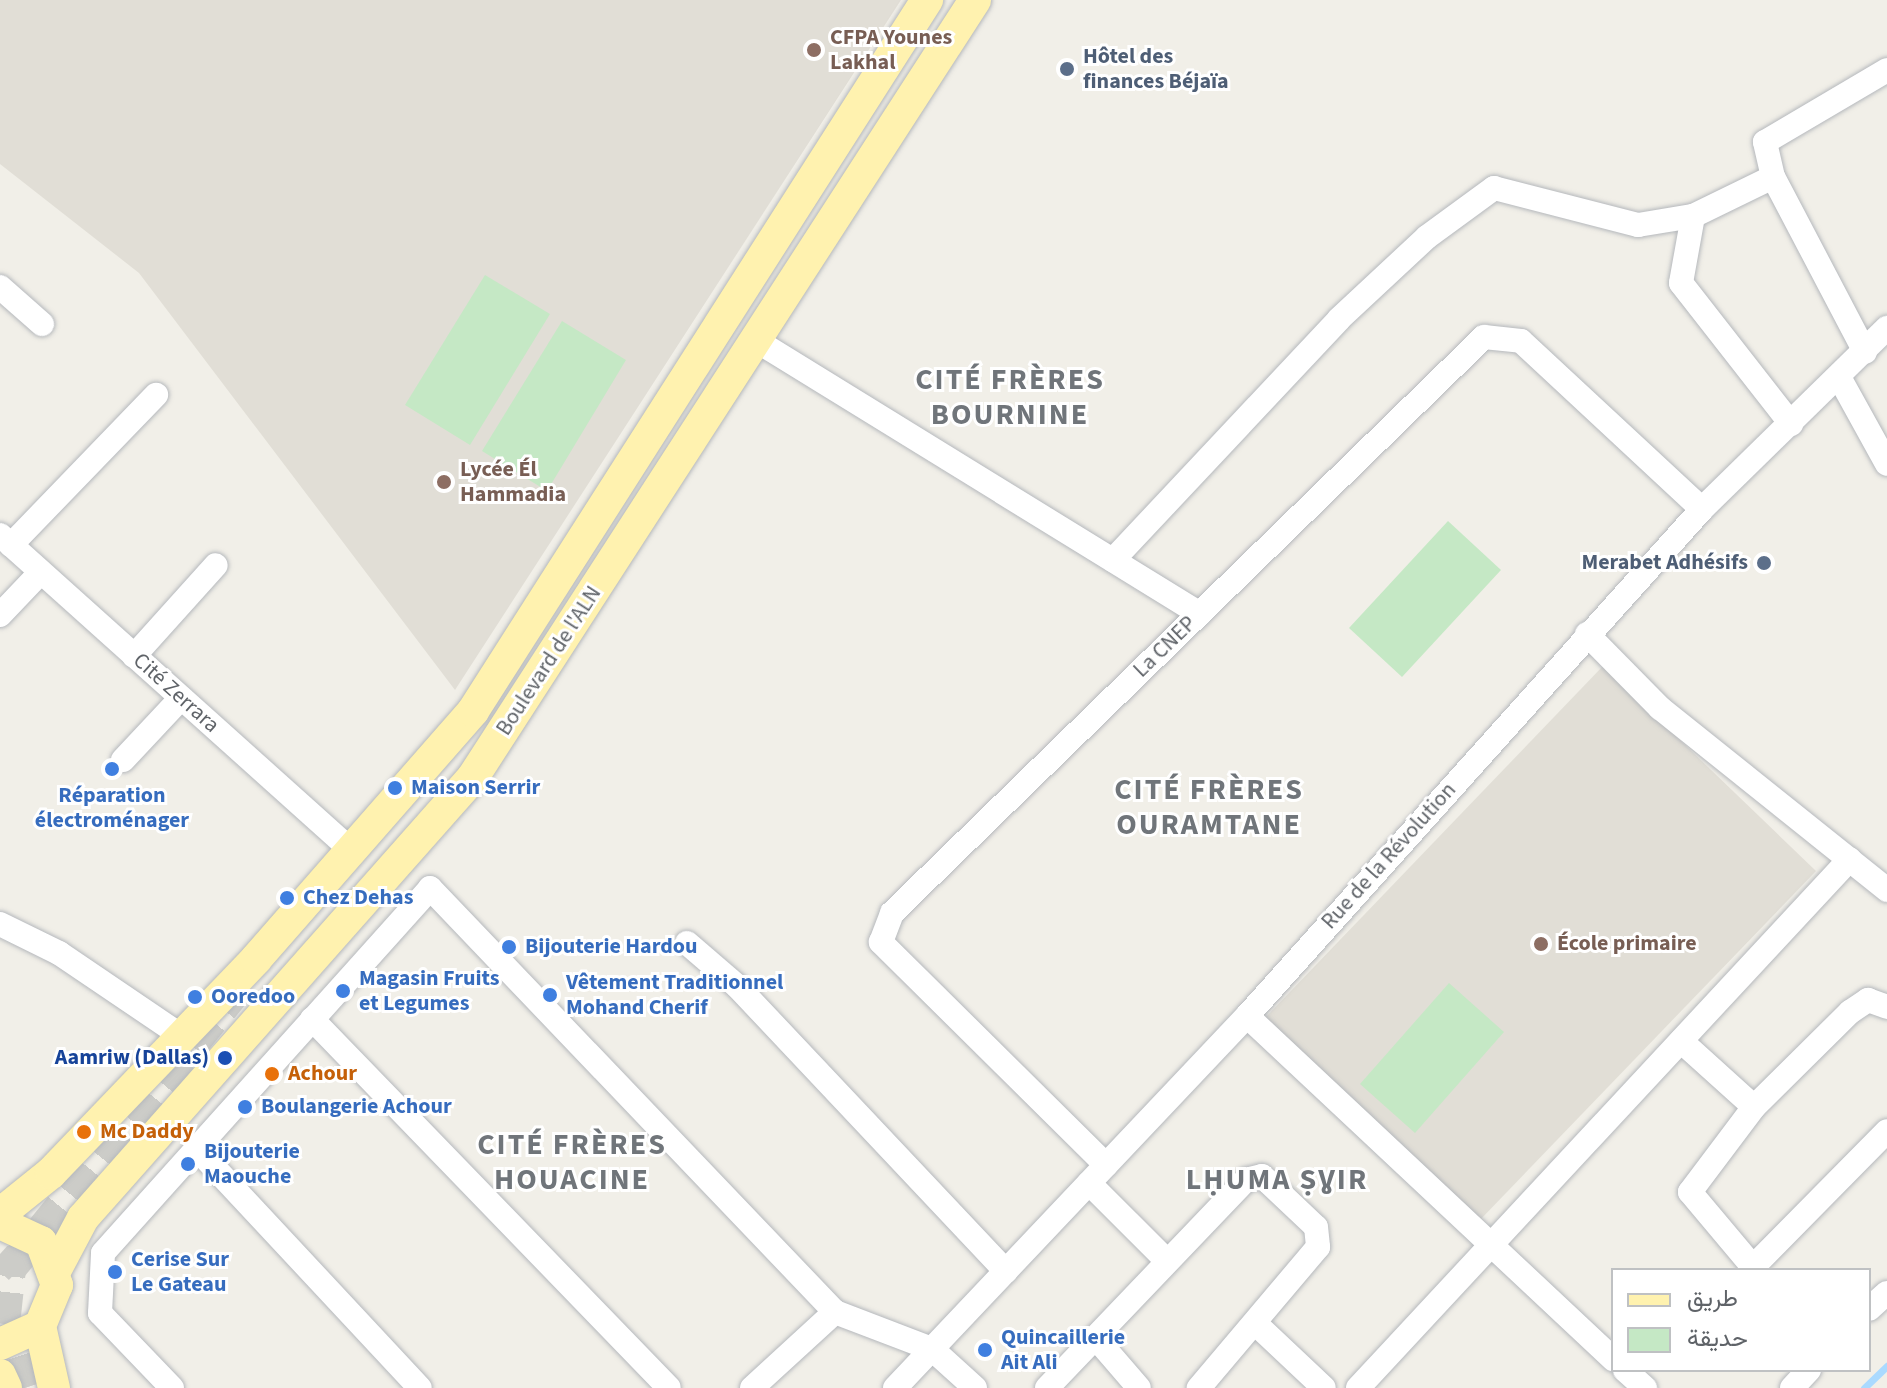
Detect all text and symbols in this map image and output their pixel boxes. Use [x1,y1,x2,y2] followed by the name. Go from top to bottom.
[830,24,952,76] place label: CFPA Younes Lakhal
[805,41,823,59] marker: CFPA Younes Lakhal
[1083,43,1229,94] place label: Hôtel des finances Béjaïa
[1058,60,1076,78] marker: Hôtel des finances Béjaïa
[915,362,1105,432] district label: CITÉ FRÈRES BOURNINE
[460,456,566,508] place label: Lycée Él Hammadia
[435,473,453,491] marker: Lycée Él Hammadia
[1581,550,1748,576] place label: Merabet Adhésifs
[1755,554,1773,572] marker: Merabet Adhésifs
[491,581,607,741] street label: Boulevard de l'ALN
[1128,611,1202,683] street label: La CNEP
[127,647,225,739] street label: Cité Zerrara
[103,760,121,778] marker: Réparation électroménager
[1114,772,1304,842] district label: CITÉ FRÈRES OURAMTANE
[411,775,540,801] place label: Maison Serrir
[1316,777,1462,935] street label: Rue de la Révolution
[386,779,404,797] marker: Maison Serrir
[35,782,189,834] place label: Réparation électroménager
[303,885,413,911] place label: Chez Dehas
[278,889,296,907] marker: Chez Dehas
[1557,931,1697,957] place label: École primaire
[525,934,698,960] place label: Bijouterie Hardou
[1532,935,1550,953] marker: École primaire
[500,938,518,956] marker: Bijouterie Hardou
[359,965,499,1016] place label: Magasin Fruits et Legumes
[566,969,783,1020] place label: Vêtement Traditionnel Mohand Cherif
[334,982,352,1000] marker: Magasin Fruits et Legumes
[211,984,295,1010] place label: Ooredoo
[541,986,559,1004] marker: Vêtement Traditionnel Mohand Cherif
[186,988,204,1006] marker: Ooredoo
[55,1045,209,1071] place label: Aamriw (Dallas)
[216,1049,234,1067] marker: Aamriw (Dallas)
[288,1061,357,1087] place label: Achour
[263,1065,281,1083] marker: Achour
[261,1094,452,1120] place label: Boulangerie Achour
[236,1098,254,1116] marker: Boulangerie Achour
[100,1119,194,1145] place label: Mc Daddy
[75,1123,93,1141] marker: Mc Daddy
[477,1127,667,1198] district label: CITÉ FRÈRES HOUACINE
[204,1138,300,1190] place label: Bijouterie Maouche
[179,1155,197,1173] marker: Bijouterie Maouche
[1186,1162,1368,1198] district label: LḤUMA ṢƔIR
[131,1246,229,1298] place label: Cerise Sur Le Gateau
[106,1263,124,1281] marker: Cerise Sur Le Gateau
[1611,1268,1871,1372] legend
[1687,1281,1738,1316] text: طريق
[1687,1321,1748,1356] text: حديقة
[1001,1324,1125,1376] place label: Quincaillerie Ait Ali
[976,1341,994,1359] marker: Quincaillerie Ait Ali

